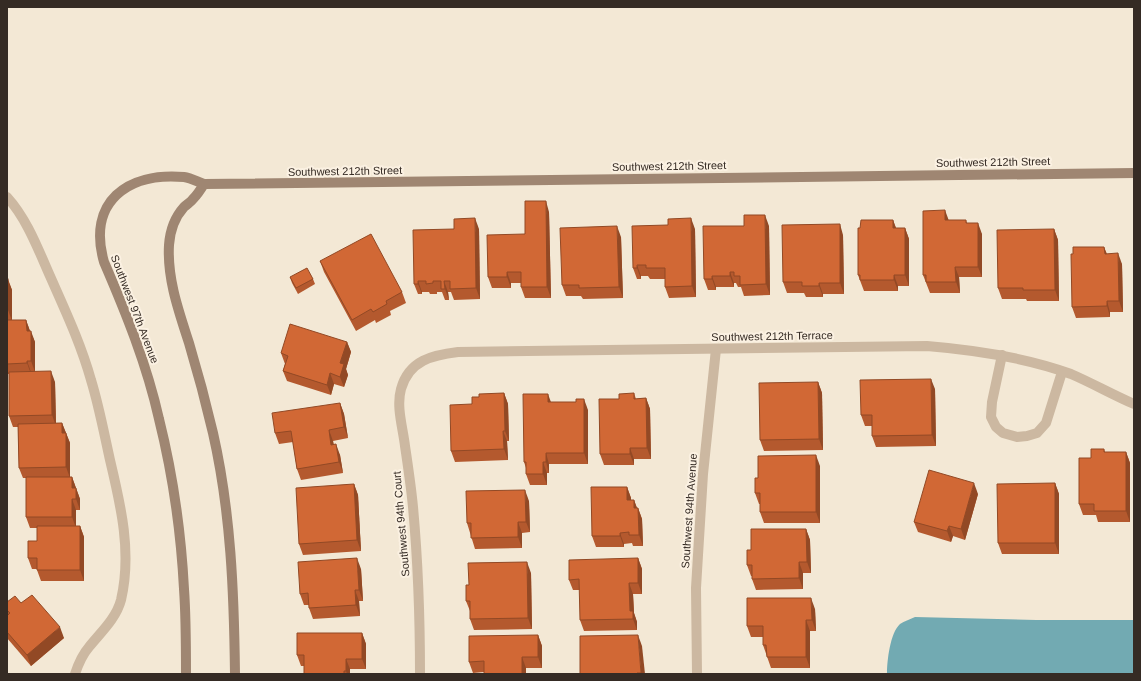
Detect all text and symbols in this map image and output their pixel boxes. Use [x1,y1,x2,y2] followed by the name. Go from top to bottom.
[936,155,1050,169] street label: Southwest 212th Street
[612,159,726,173] street label: Southwest 212th Street
[288,164,402,178] street label: Southwest 212th Street
[109,253,161,365] street label: Southwest 97th Avenue
[711,329,833,343] street label: Southwest 212th Terrace
[679,453,699,569] street label: Southwest 94th Avenue
[390,471,412,577] street label: Southwest 94th Court

